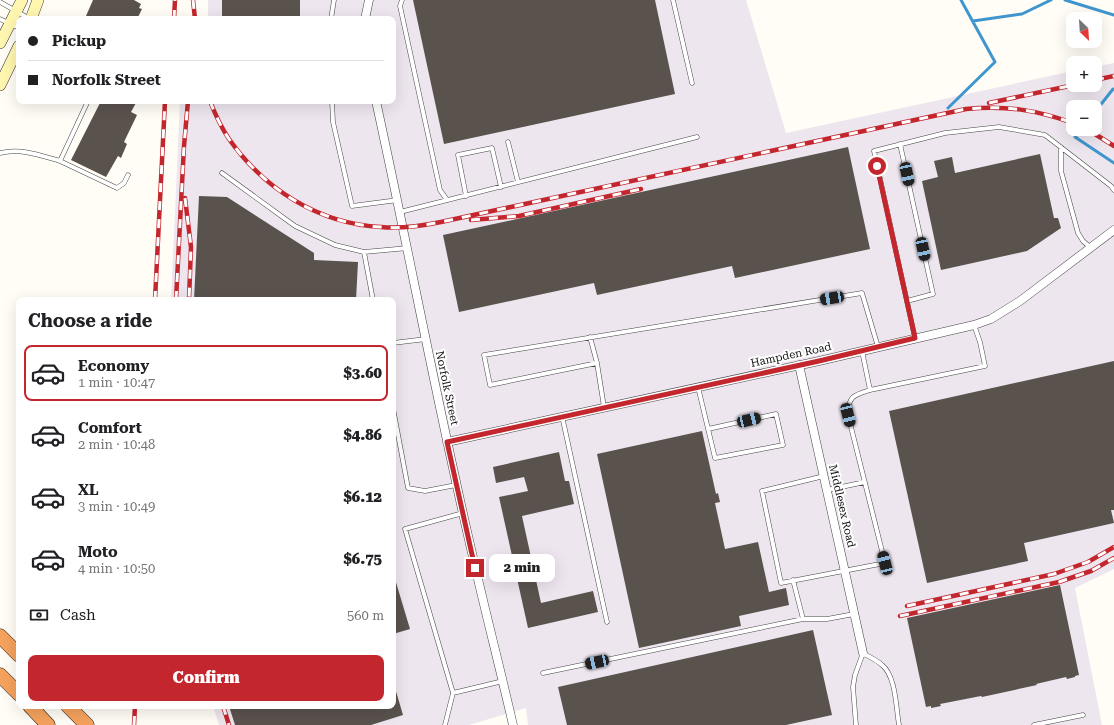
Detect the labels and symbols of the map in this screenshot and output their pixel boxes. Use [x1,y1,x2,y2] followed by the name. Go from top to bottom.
[1066,12,1102,48] north arrow
[868,157,886,175] route start
[899,161,915,187] car
[915,236,931,262] car
[819,290,845,306] car
[749,340,833,370] street label: Hampden Road
[433,350,461,426] street label: Norfolk Street
[839,402,857,428] car
[736,411,762,429] car
[826,463,858,549] street label: Middlesex Road
[876,550,894,576] car
[489,554,555,582] callout: 2 min
[466,559,484,577] route end
[584,654,610,670] car

